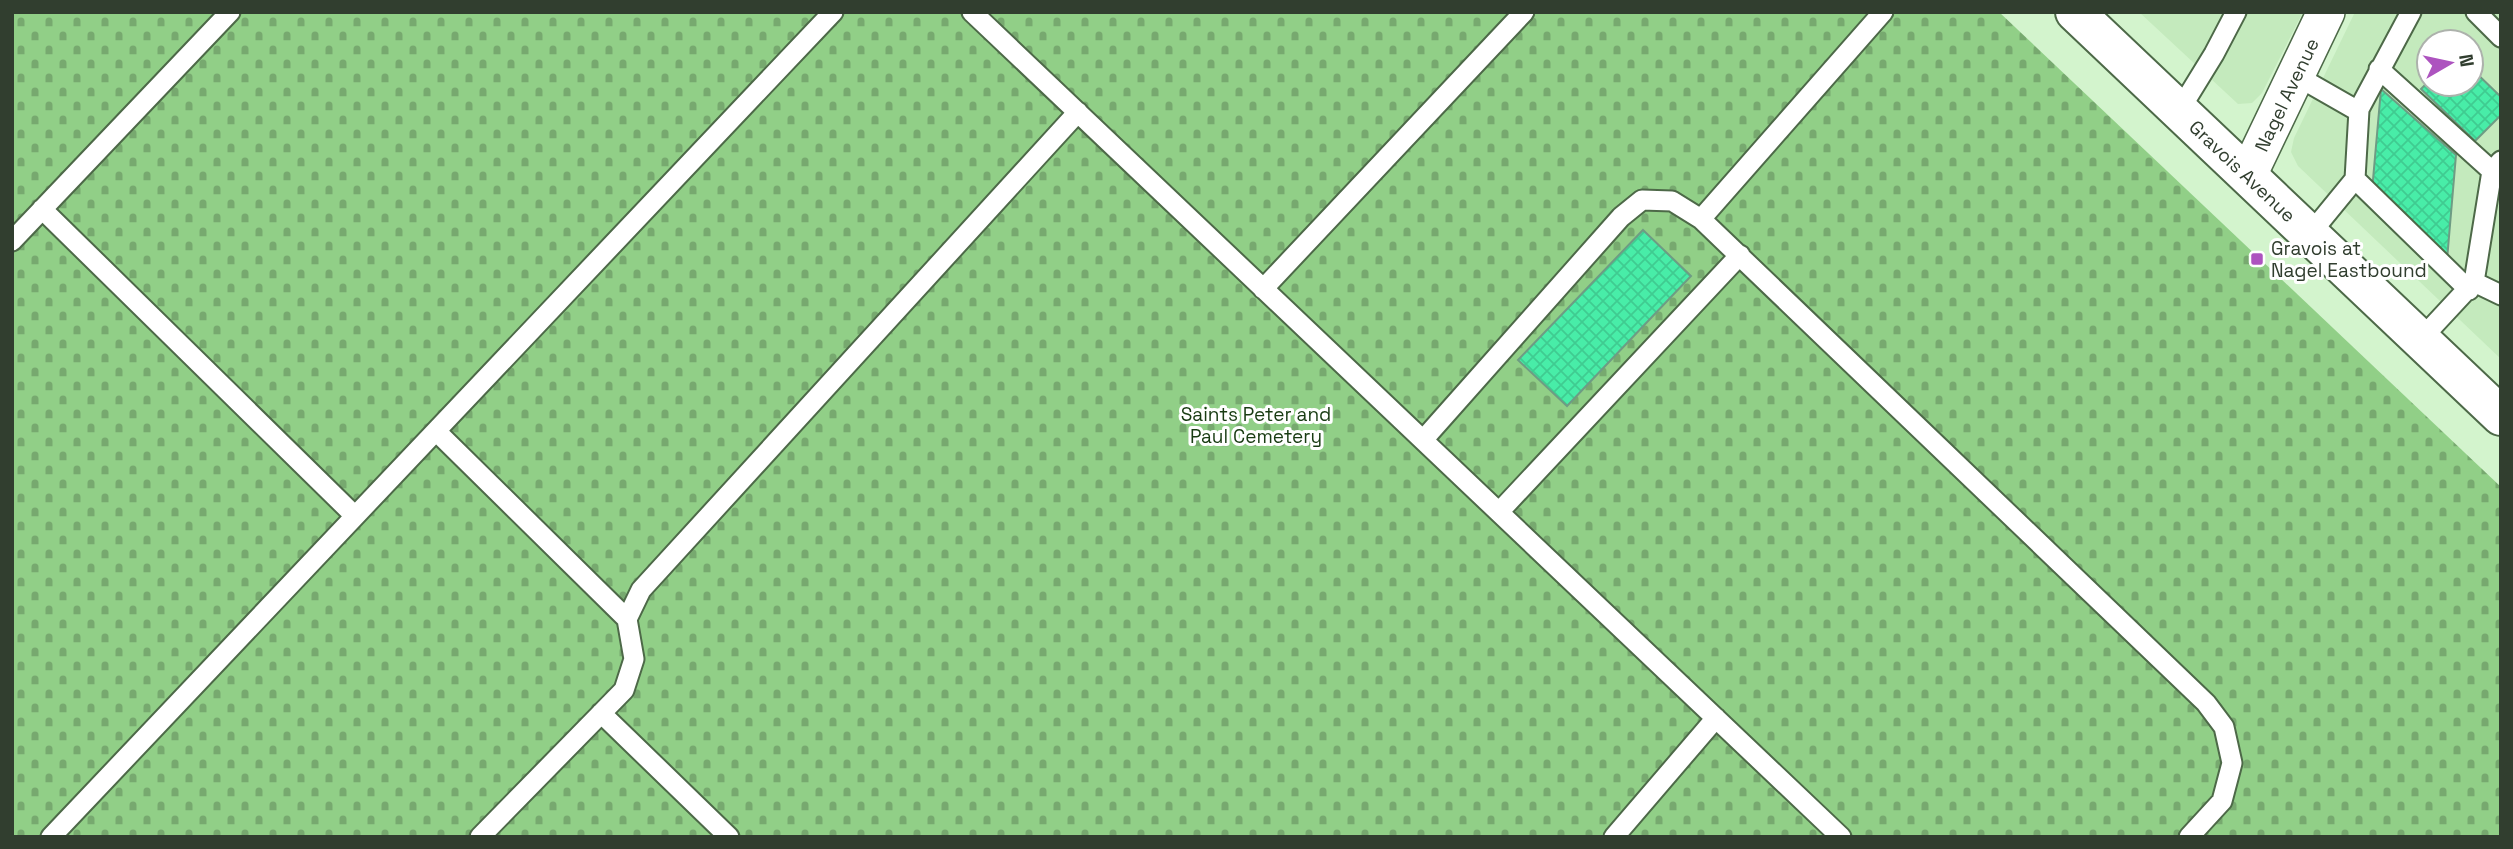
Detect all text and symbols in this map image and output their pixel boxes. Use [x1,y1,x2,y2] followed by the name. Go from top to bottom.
[2415,28,2485,98] north arrow
[2249,34,2325,156] street label: Nagel Avenue
[2453,52,2480,69] text: N
[2184,115,2301,228] street label: Gravois Avenue
[2271,236,2427,283] place label: Gravois at Nagel Eastbound
[2249,251,2265,267] marker: Gravois at Nagel Eastbound
[1181,402,1331,449] park label: Saints Peter and Paul Cemetery

